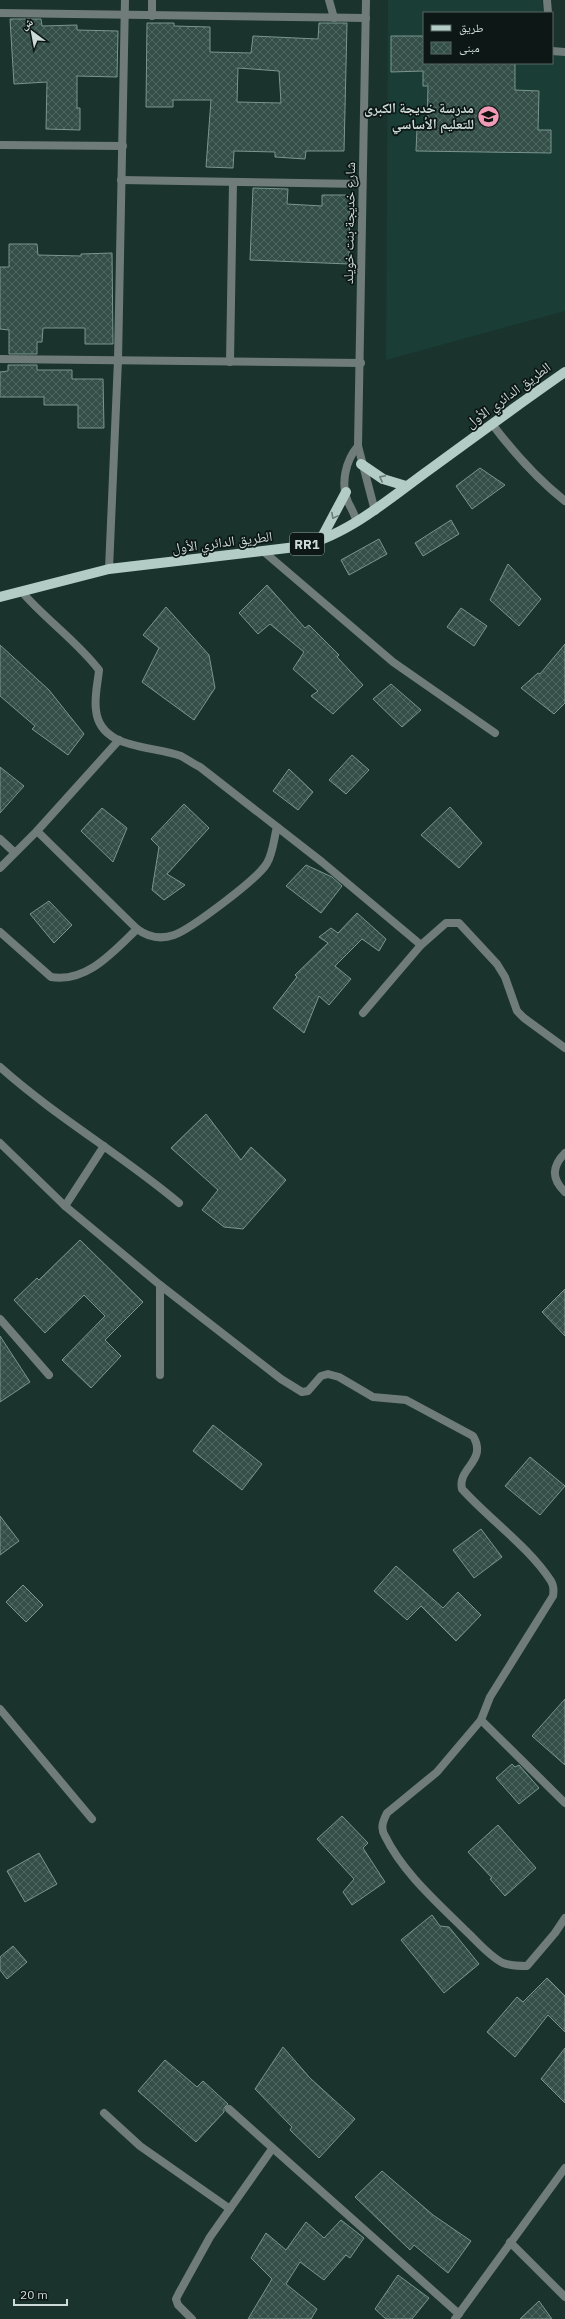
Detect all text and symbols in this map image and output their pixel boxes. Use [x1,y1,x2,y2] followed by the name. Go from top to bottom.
[12,12,52,52] north arrow
[423,12,553,64] legend
[18,14,36,33] text: ش
[459,20,484,35] text: طريق
[459,40,480,55] text: مبنى
[364,99,474,135] place label: مدرسة خديجة الكبرى للتعليم الأساسي
[476,103,502,129] school or university icon: مدرسة خديجة الكبرى للتعليم الأساسي
[339,162,360,284] street label: شارع خديجة بنت خويلد
[462,358,556,434] street label: الطريق الدائري الأول
[379,475,386,483] one-way arrow
[331,512,339,519] one-way arrow
[171,527,274,560] street label: الطريق الدائري الأول
[290,533,324,555] road number: RR1
[14,2281,67,2307] scale bar
[20,2287,48,2302] text: 20 m

